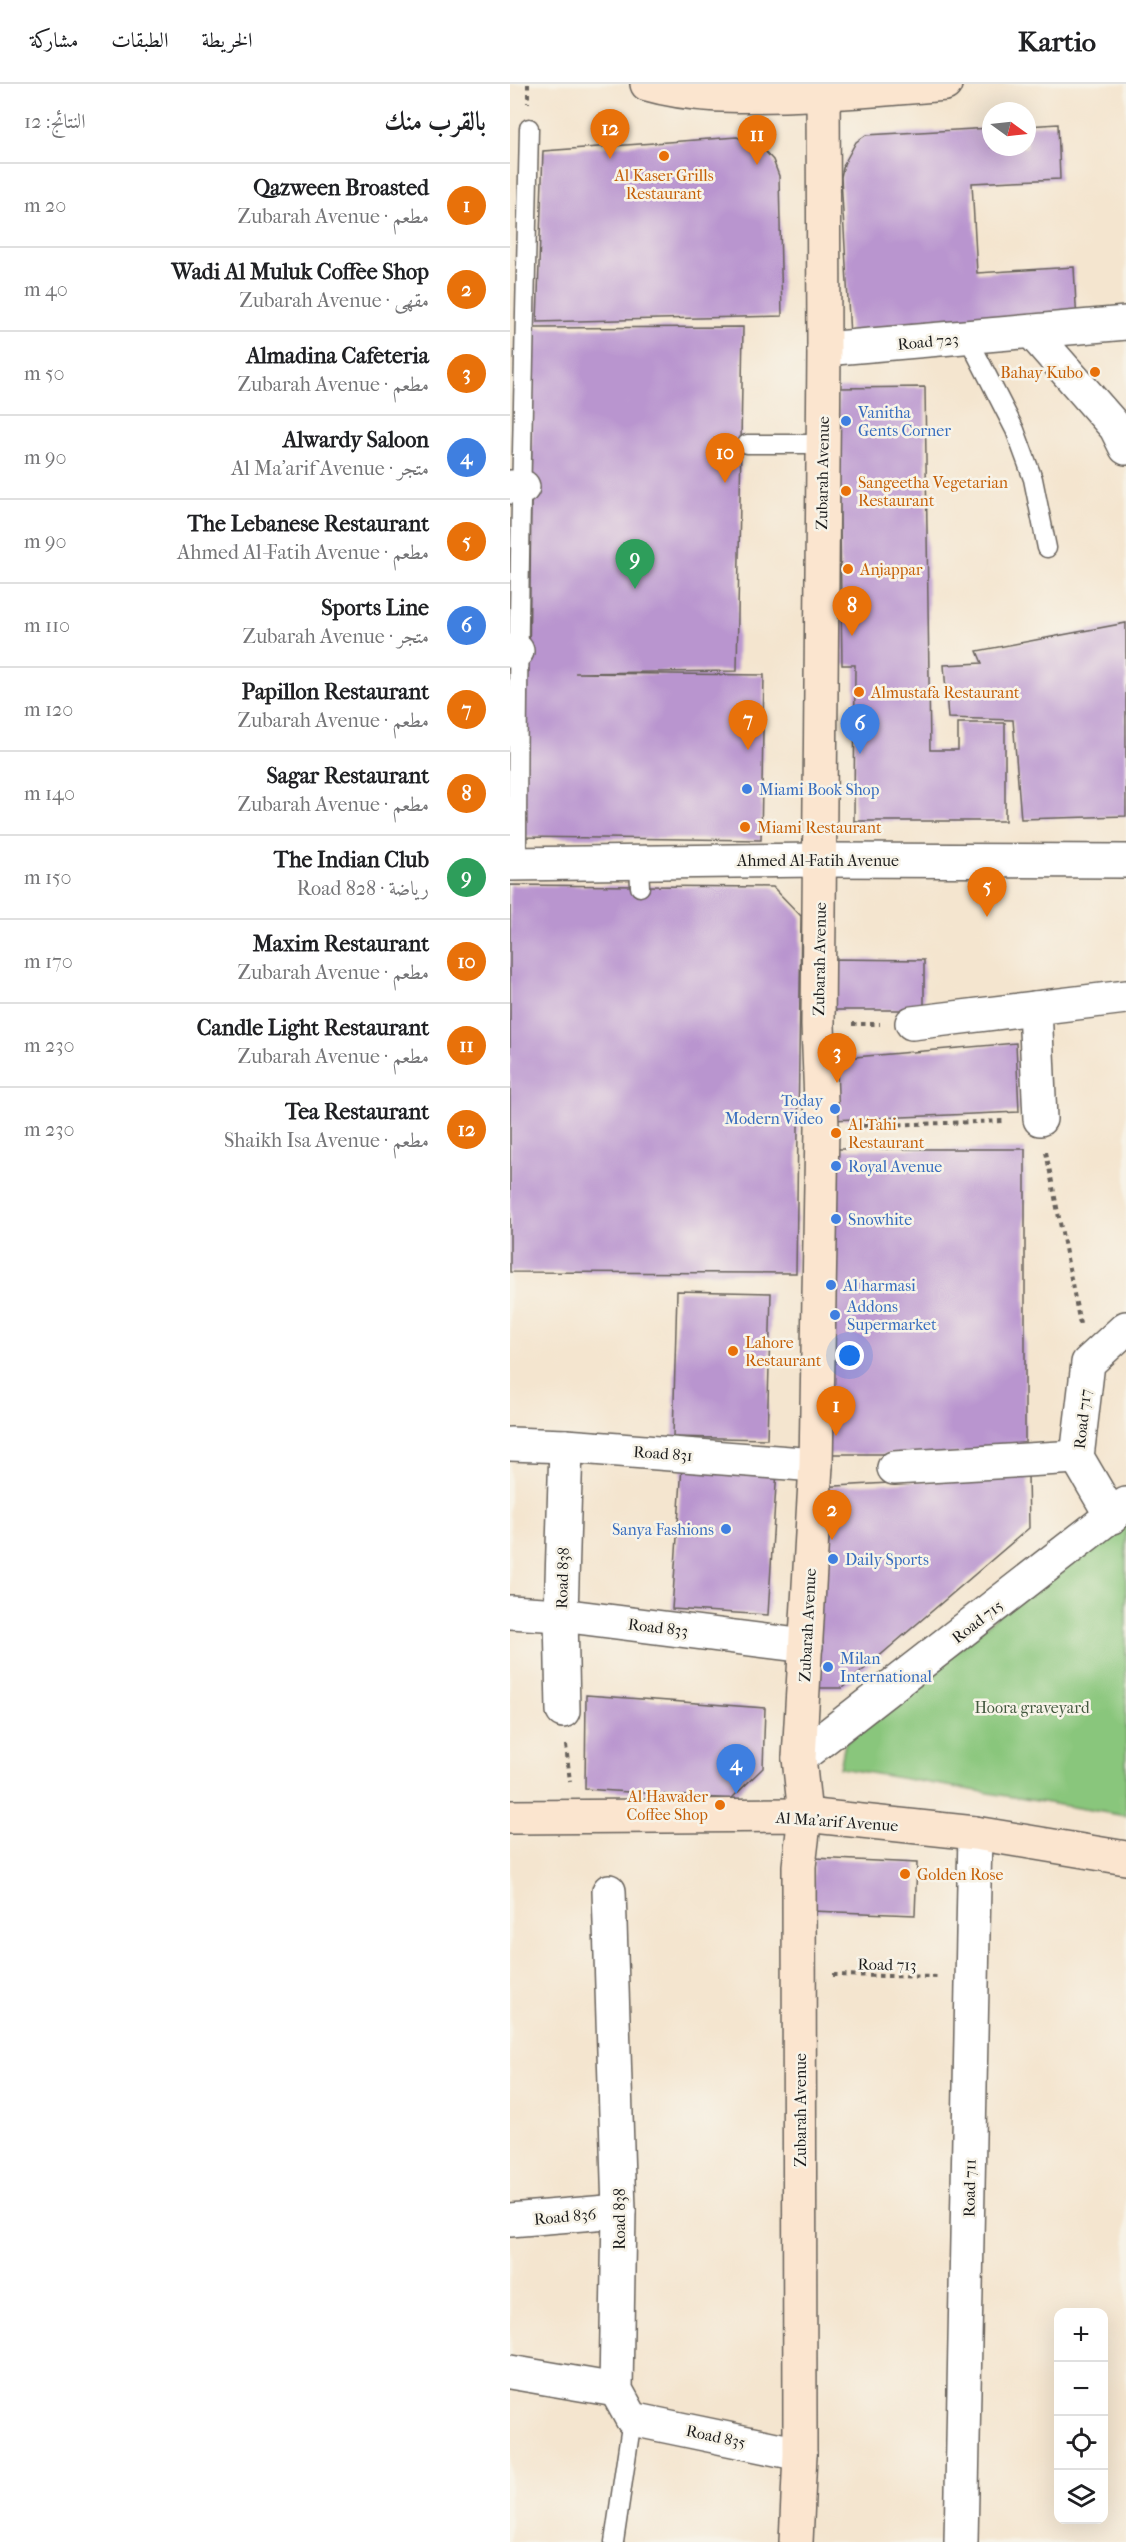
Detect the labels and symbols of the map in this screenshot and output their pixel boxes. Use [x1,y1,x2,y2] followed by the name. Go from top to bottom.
[982,102,1036,156] north arrow
[590,110,630,159] pin: 12
[738,116,776,165] pin: 11
[657,149,671,163] marker: Al Kaser Grills Restaurant
[613,166,714,203] place label: Al Kaser Grills Restaurant
[897,329,960,354] street label: Road 723
[1000,363,1083,382] place label: Bahay Kubo
[1088,365,1102,379] marker: Bahay Kubo
[857,403,951,440] place label: Vanitha Gents Corner
[839,414,853,428] marker: Vanitha Gents Corner
[812,416,833,530] street label: Zubarah Avenue
[706,434,744,483] pin: 10
[858,473,1009,510] place label: Sangeetha Vegetarian Restaurant
[839,484,853,498] marker: Sangeetha Vegetarian Restaurant
[616,540,654,589] pin: 9
[859,560,923,579] place label: Anjappar
[841,562,855,576] marker: Anjappar
[832,586,872,636] pin: 8
[870,683,1020,702] place label: Almustafa Restaurant
[852,685,866,699] marker: Almustafa Restaurant
[728,700,768,750] pin: 7
[840,704,880,754] pin: 6
[759,780,880,799] place label: Miami Book Shop
[740,782,754,796] marker: Miami Book Shop
[757,818,882,837] place label: Miami Restaurant
[738,820,752,834] marker: Miami Restaurant
[736,851,899,870] street label: Ahmed Al-Fatih Avenue
[968,868,1006,917] pin: 5
[809,902,830,1016] street label: Zubarah Avenue
[818,1034,856,1083] pin: 3
[725,1091,823,1128] place label: Today Modern Video
[828,1102,842,1116] marker: Today Modern Video
[847,1115,925,1152] place label: Al Tahi Restaurant
[829,1126,843,1140] marker: Al Tahi Restaurant
[848,1157,942,1176] place label: Royal Avenue
[829,1159,843,1173] marker: Royal Avenue
[848,1210,912,1229] place label: Snowhite
[829,1212,843,1226] marker: Snowhite
[842,1276,916,1295] place label: Al harmasi
[824,1278,838,1292] marker: Al harmasi
[846,1297,937,1334] place label: Addons Supermarket
[828,1308,842,1322] marker: Addons Supermarket
[745,1333,822,1370] place label: Lahore Restaurant
[835,1341,864,1370] your location
[726,1344,740,1358] marker: Lahore Restaurant
[816,1386,856,1436] pin: 1
[1070,1388,1095,1450] street label: Road 717
[633,1442,693,1465] street label: Road 831
[812,1490,852,1540] pin: 2
[612,1520,714,1539] place label: Sanya Fashions
[719,1522,733,1536] marker: Sanya Fashions
[552,1547,573,1609] street label: Road 838
[845,1550,929,1569] place label: Daily Sports
[826,1552,840,1566] marker: Daily Sports
[795,1568,820,1682] street label: Zubarah Avenue
[948,1596,1007,1647] street label: Road 715
[627,1614,689,1641] street label: Road 833
[840,1649,933,1686] place label: Milan International
[821,1660,835,1674] marker: Milan International
[974,1698,1090,1717] park label: Hoora graveyard
[716,1744,756,1794] pin: 4
[626,1787,708,1824] place label: Al Hawader Coffee Shop
[713,1798,727,1812] marker: Al Hawader Coffee Shop
[774,1808,899,1835] street label: Al Ma'arif Avenue
[917,1865,1003,1884] place label: Golden Rose
[898,1867,912,1881] marker: Golden Rose
[857,1954,917,1975] street label: Road 713
[791,2053,810,2167] street label: Zubarah Avenue
[959,2159,980,2217] street label: Road 711
[610,2188,629,2250] street label: Road 838
[533,2204,597,2229] street label: Road 836
[684,2421,748,2452] street label: Road 835

